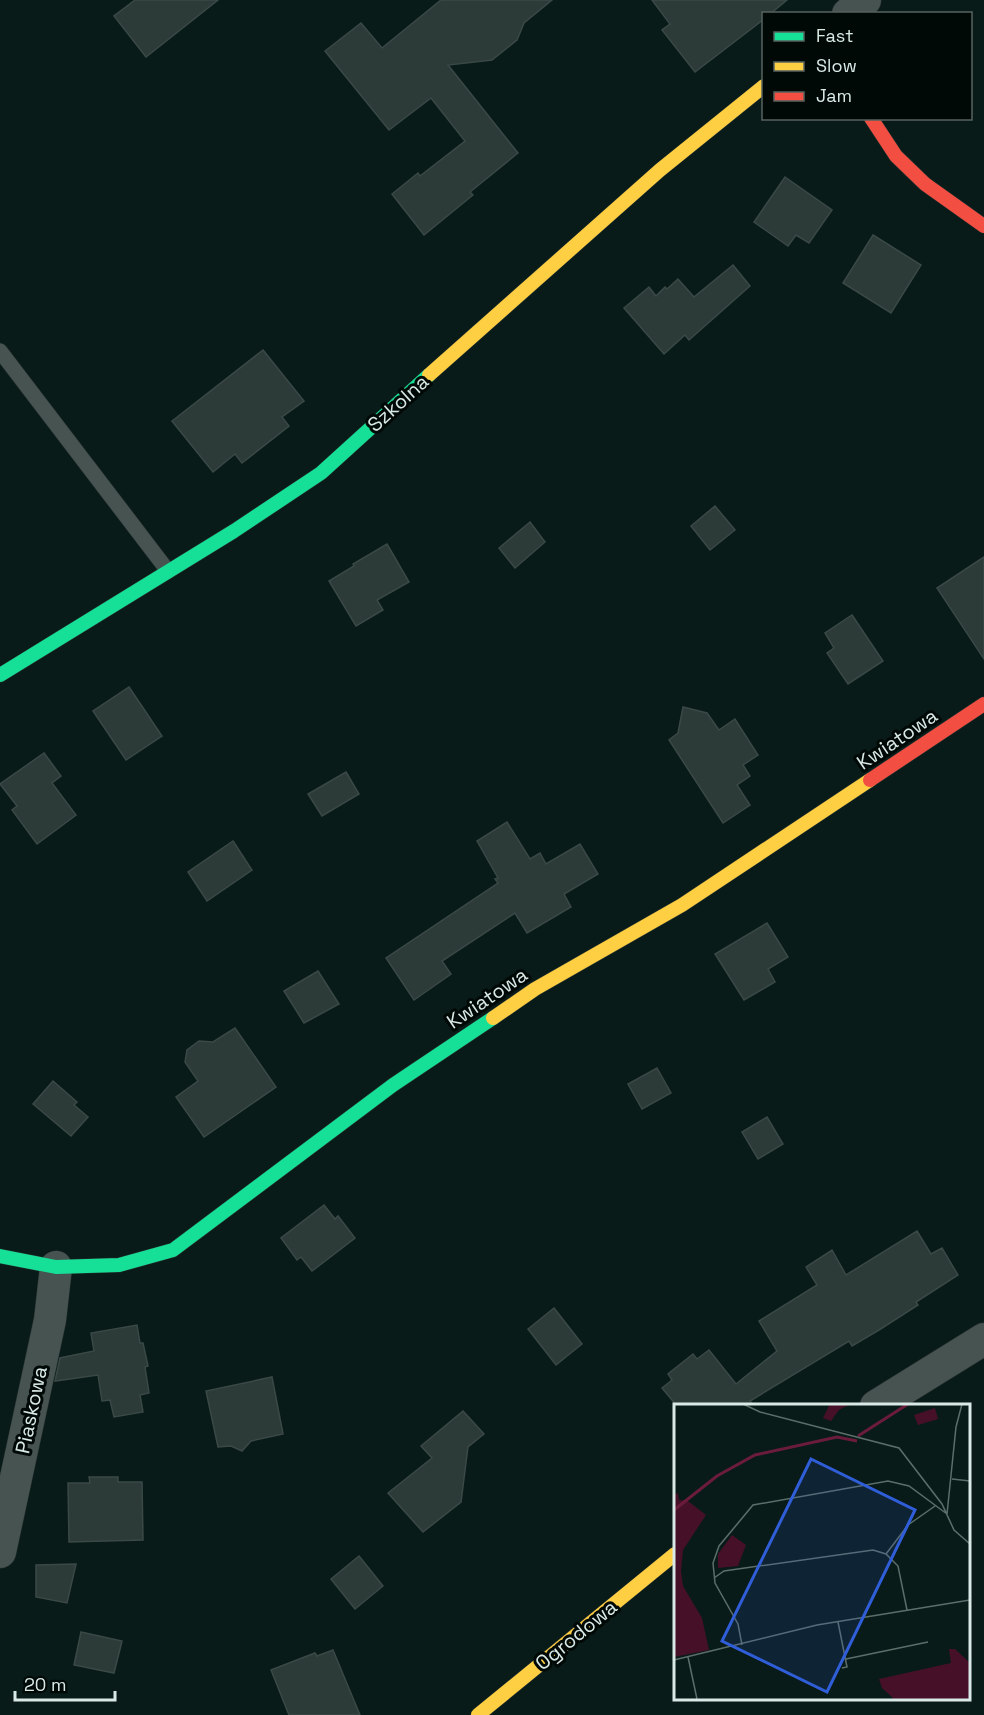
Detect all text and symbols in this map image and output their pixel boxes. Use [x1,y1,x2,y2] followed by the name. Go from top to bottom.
[762,12,972,120] legend
[816,24,853,47] text: Fast
[816,54,857,77] text: Slow
[816,84,852,107] text: Jam
[362,369,434,437] street label: Szkolna
[852,703,942,775] street label: Kwiatowa
[442,962,532,1034] street label: Kwiatowa
[9,1364,53,1456] street label: Piaskowa
[674,1404,969,1700] inset map
[530,1594,622,1676] street label: Ogrodowa
[15,1664,116,1702] scale bar
[24,1673,67,1696] text: 20 m

